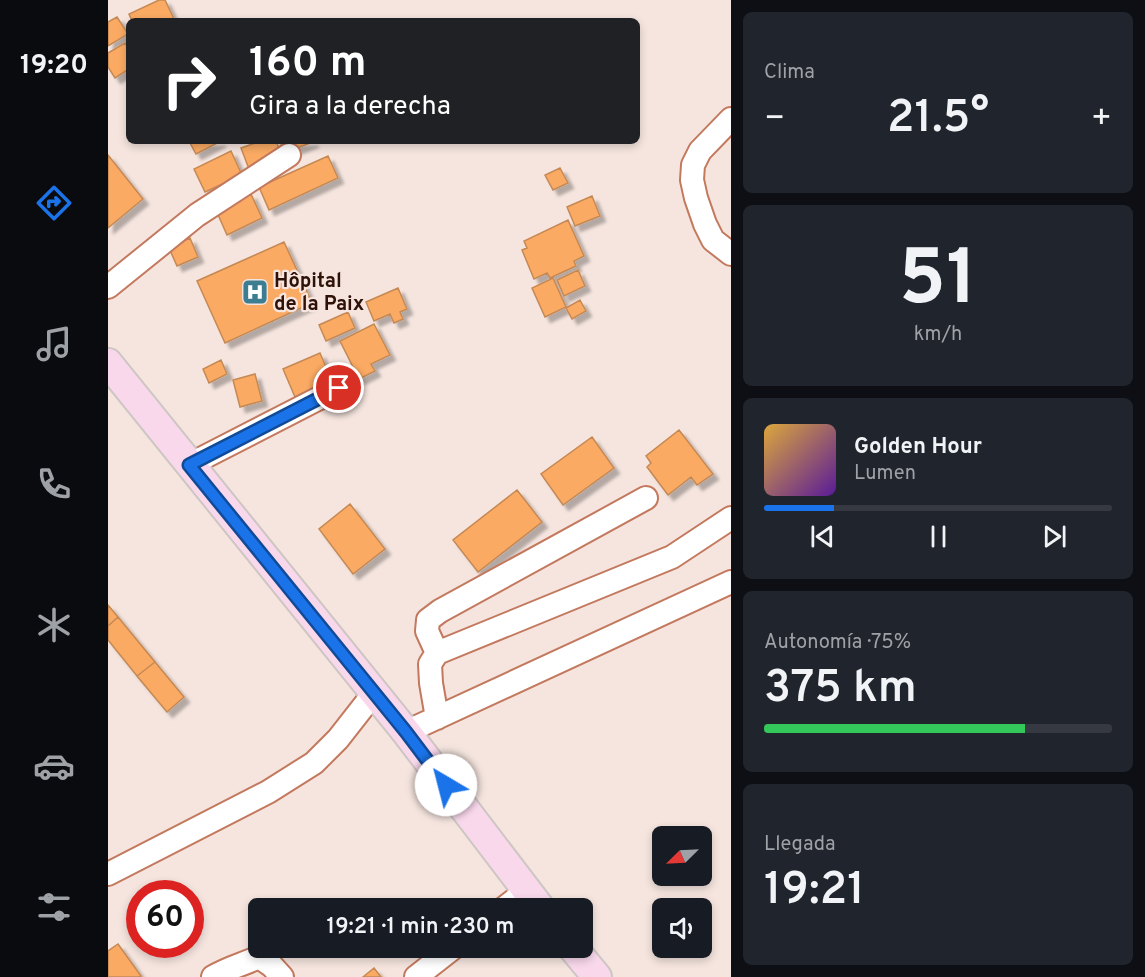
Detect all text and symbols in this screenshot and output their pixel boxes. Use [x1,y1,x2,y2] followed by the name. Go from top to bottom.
[249,38,367,91] text: 160 m
[150,42,228,120] icon: right
[20,49,88,83] text: 19:20
[764,60,815,86] text: Clima
[249,90,451,124] text: Gira a la derecha
[887,91,989,148] text: 21.5°
[764,99,785,141] text: −
[1091,99,1112,141] text: +
[33,182,75,224] icon: directions
[899,233,977,332] text: 51
[274,269,364,318] place label: Hôpital de la Paix
[240,277,270,307] hospital icon: Hôpital de la Paix
[914,322,962,348] text: km/h
[33,323,75,365] icon: music
[313,362,364,413] pin
[322,371,355,404] icon: arrive
[854,434,982,461] text: Golden Hour
[854,461,916,487] text: Lumen
[33,463,75,505] icon: phone
[806,520,839,553] icon: previous
[922,520,955,553] icon: pause
[1038,520,1071,553] icon: next
[33,604,75,646] icon: climate
[764,630,911,656] text: Autonomía · 75%
[764,661,917,718] text: 375 km
[33,745,75,787] icon: car
[414,753,478,817] position arrow
[652,826,712,886] north arrow
[652,826,712,958] map controls
[764,832,836,858] text: Llegada
[764,863,865,920] text: 19:21
[126,880,204,958] speed limit sign: 60
[33,886,75,928] icon: filters
[652,898,712,958] button: sound
[327,914,514,941] text: 19:21 · 1 min · 230 m

